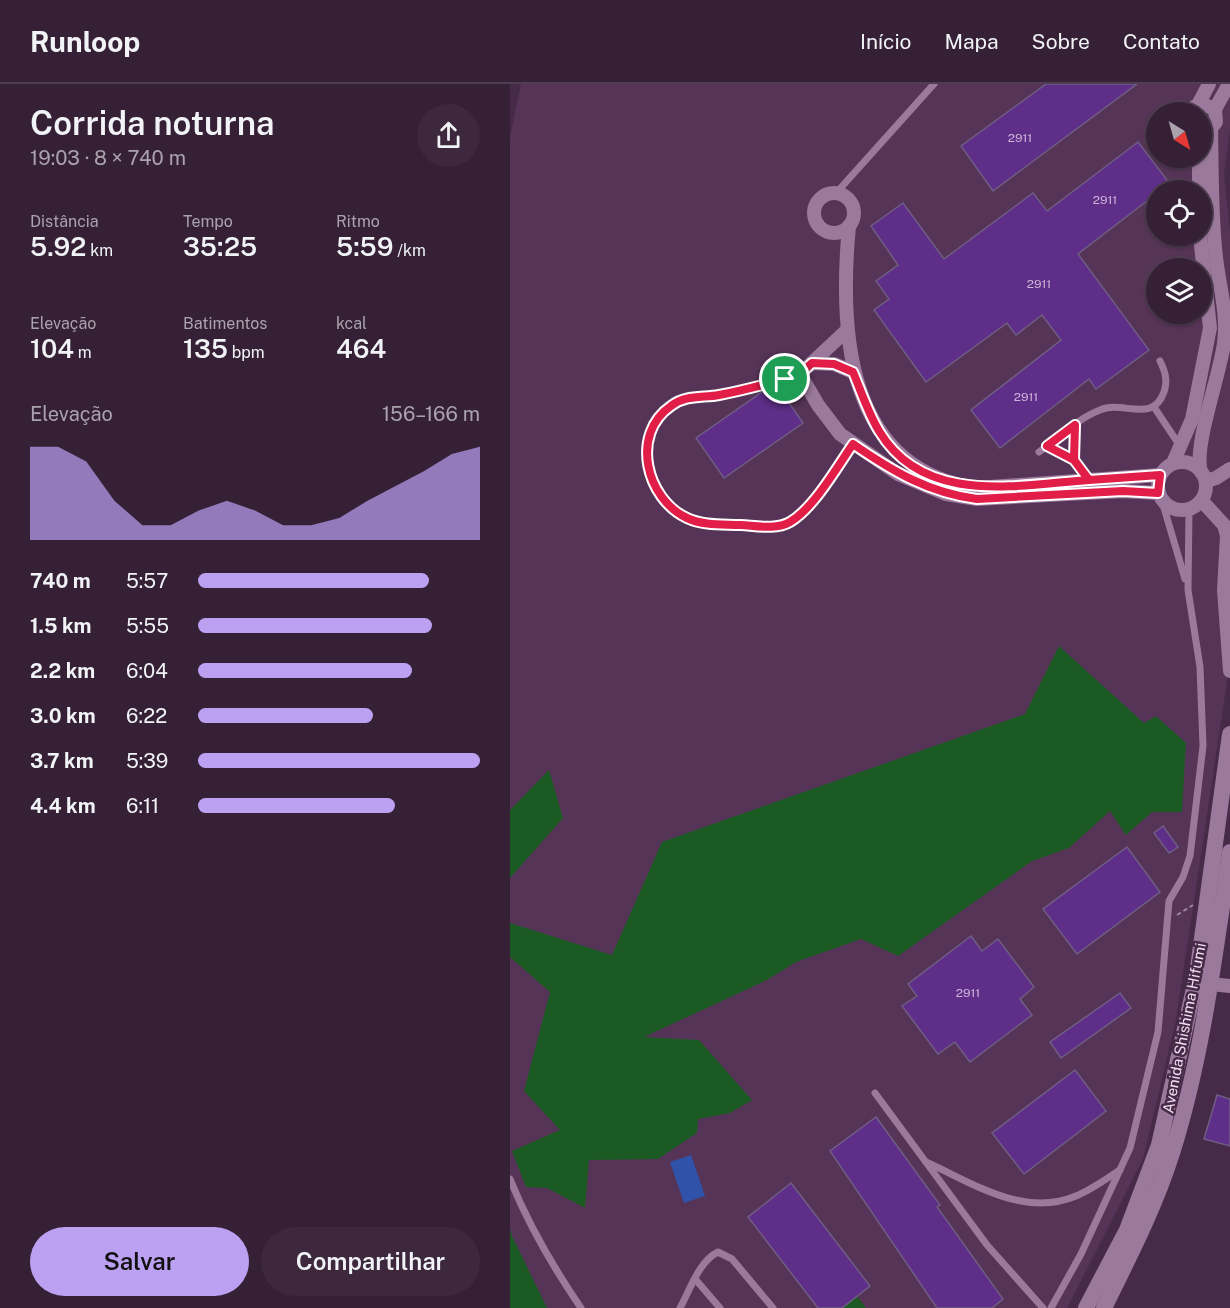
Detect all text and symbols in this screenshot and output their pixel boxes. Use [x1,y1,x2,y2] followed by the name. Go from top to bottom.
[30,25,140,58] text: Runloop
[860,29,911,54] text: Início
[944,29,999,54] text: Mapa
[1032,29,1090,54] text: Sobre
[1123,29,1200,54] text: Contato
[1146,102,1212,168] north arrow
[1146,102,1212,324] map controls
[30,104,275,142] text: Corrida noturna
[417,104,480,167] button: share
[1008,131,1032,145] house number: 2911
[30,146,186,170] text: 19:03 · 8 × 740 m
[1146,180,1212,246] button: locate
[1093,193,1117,207] house number: 2911
[30,212,99,231] text: Distância
[183,212,233,231] text: Tempo
[336,212,380,231] text: Ritmo
[30,231,86,262] text: 5.92
[183,231,257,262] text: 35:25
[336,231,393,262] text: 5:59
[86,241,113,260] text: km
[393,241,426,260] text: /km
[1146,258,1212,324] button: layers
[1027,277,1051,291] house number: 2911
[30,314,96,333] text: Elevação
[183,314,267,333] text: Batimentos
[336,314,367,333] text: kcal
[30,333,74,364] text: 104
[183,333,228,364] text: 135
[336,333,386,364] text: 464
[74,343,92,362] text: m
[228,343,265,362] text: bpm
[759,353,810,404] pin
[768,362,801,395] icon: arrive
[1014,390,1038,404] house number: 2911
[30,402,113,426] text: Elevação
[382,402,480,426] text: 156–166 m
[30,569,91,593] text: 740 m
[126,569,168,593] text: 5:57
[30,614,91,638] text: 1.5 km
[126,614,169,638] text: 5:55
[30,659,95,683] text: 2.2 km
[126,659,168,683] text: 6:04
[30,704,96,728] text: 3.0 km
[126,704,167,728] text: 6:22
[30,749,94,773] text: 3.7 km
[126,749,168,773] text: 5:39
[30,794,96,818] text: 4.4 km
[126,794,159,818] text: 6:11
[1159,942,1209,1114] street label: Avenida Shishima Hifumi
[956,986,980,1000] house number: 2911
[30,1227,249,1296] button: Salvar
[261,1227,480,1296] button: Compartilhar

